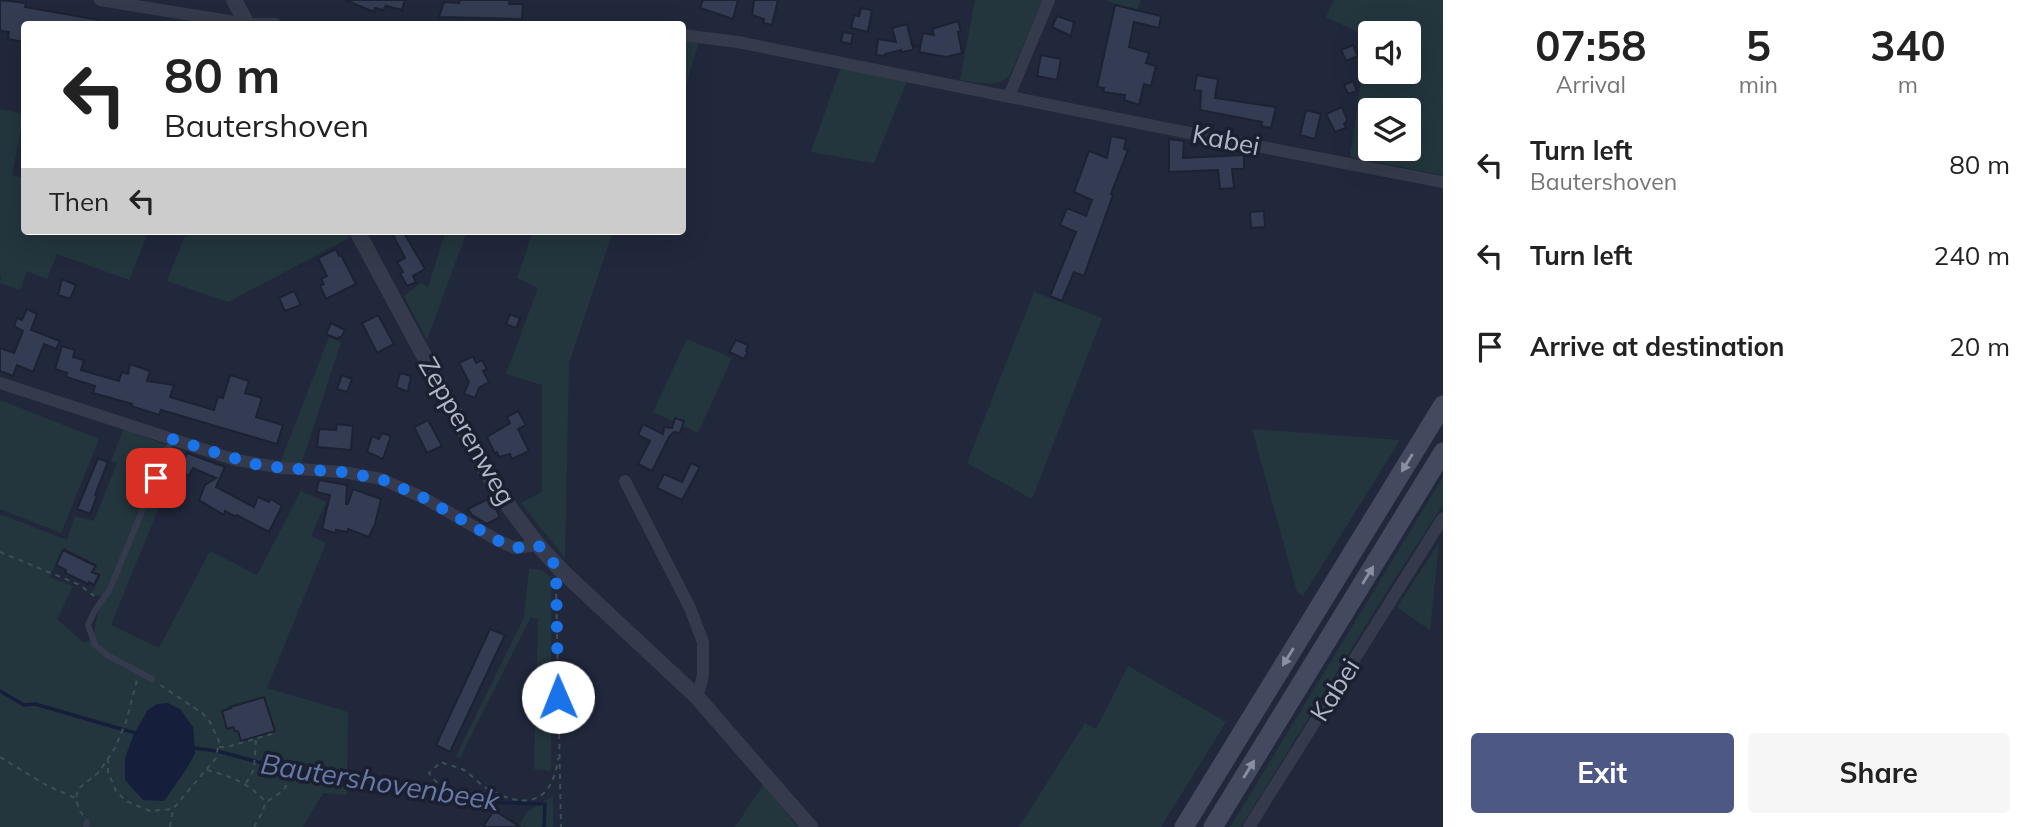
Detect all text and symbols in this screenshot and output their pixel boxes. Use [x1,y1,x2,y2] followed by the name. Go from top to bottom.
[1535,19,1646,72] text: 07:58
[1746,19,1771,72] text: 5
[1870,19,1946,72] text: 340
[1358,21,1421,161] map controls
[1358,21,1421,84] button: sound
[164,44,280,105] text: 80 m
[49,49,140,140] icon: left
[1556,70,1626,99] text: Arrival
[1739,70,1778,99] text: min
[1898,70,1918,99] text: m
[1358,98,1421,161] button: layers
[164,105,369,145] text: Bautershoven
[1190,117,1263,162] street label: Kabei
[1530,134,1632,167] text: Turn left
[1471,146,1509,184] icon: left
[1949,148,2010,181] text: 80 m
[1530,167,1677,196] text: Bautershoven
[123,182,161,220] icon: left
[49,185,109,218] text: Then
[1471,237,1509,275] icon: left
[1530,239,1632,272] text: Turn left
[1934,239,2010,272] text: 240 m
[1471,328,1509,366] icon: arrive
[1530,330,1785,363] text: Arrive at destination
[1949,330,2010,363] text: 20 m
[412,351,523,511] street label: Zepperenweg
[126,448,186,508] pin
[1401,454,1414,473] one-way arrow
[137,459,175,497] icon: arrive
[1361,565,1374,585] one-way arrow
[1282,648,1294,667] one-way arrow
[1303,652,1367,727] street label: Kabei
[521,660,595,734] position arrow
[1471,733,1734,813] button: Exit
[1748,733,2010,813] button: Share
[258,745,503,818] water label: Bautershovenbeek
[1242,759,1255,778] one-way arrow

